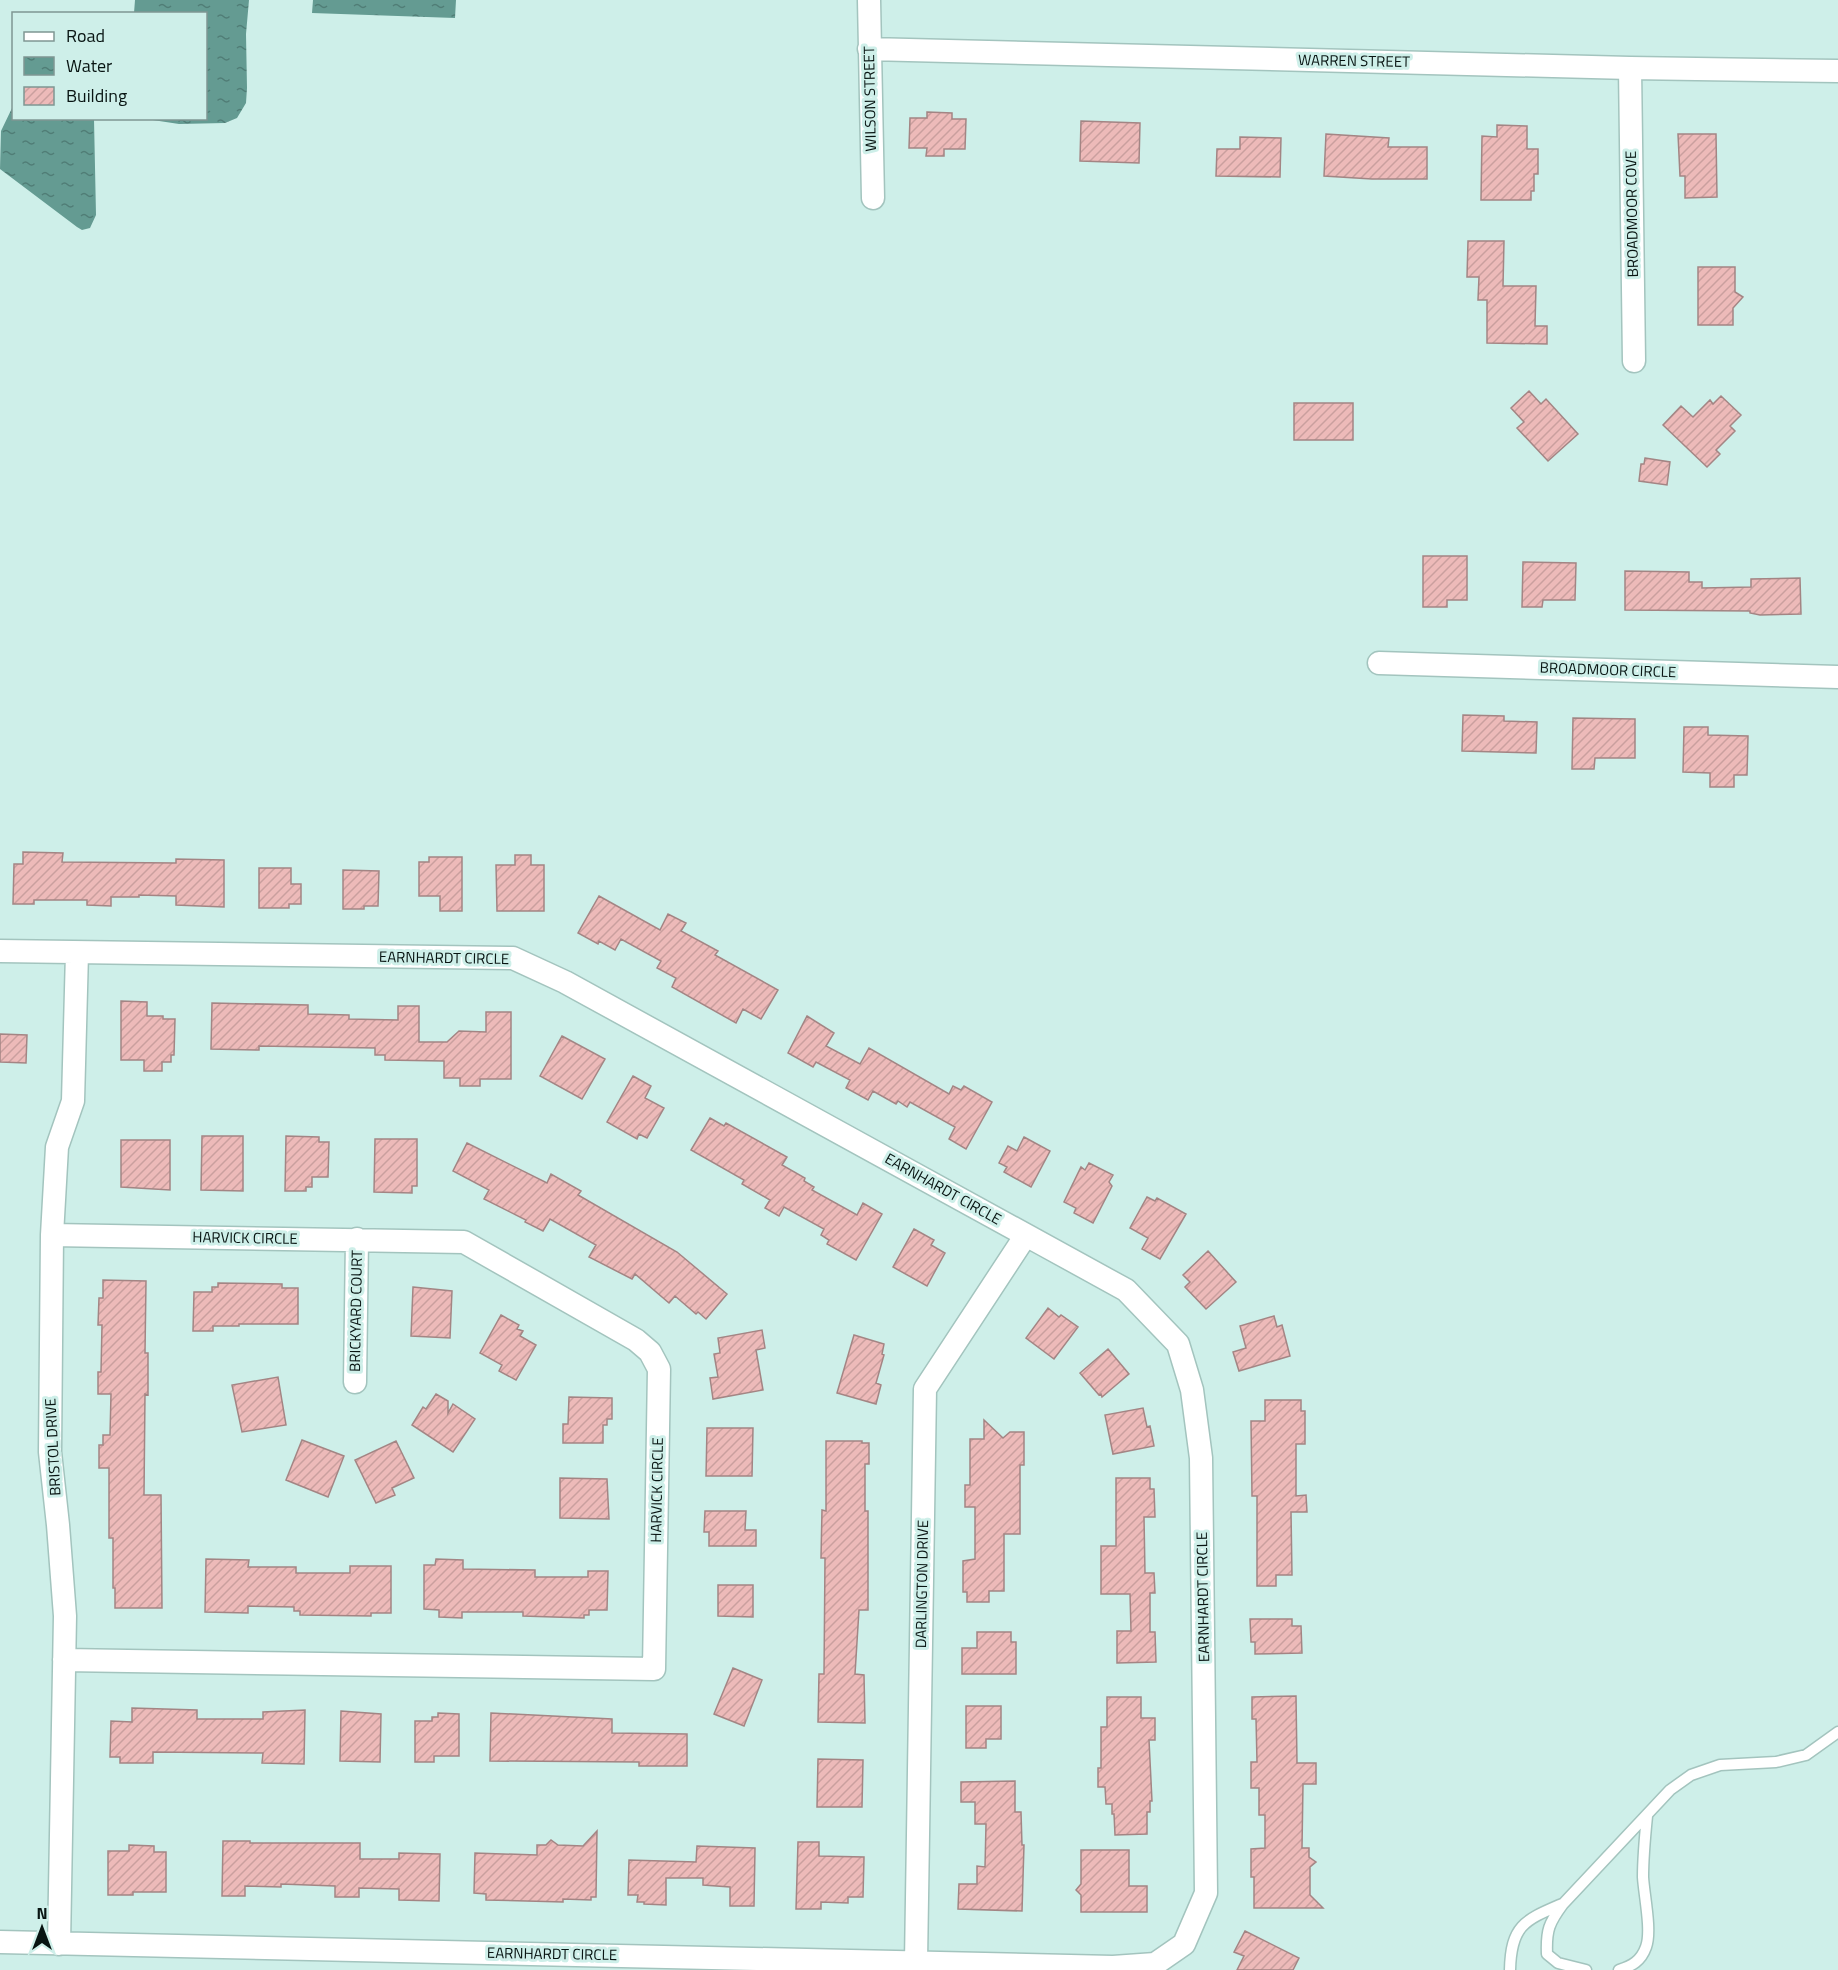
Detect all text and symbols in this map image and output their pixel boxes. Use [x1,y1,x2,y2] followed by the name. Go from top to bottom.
[12,12,207,120] legend
[66,22,105,49] text: Road
[857,46,882,152] street label: WILSON STREET
[1298,48,1410,73] street label: WARREN STREET
[66,52,112,79] text: Water
[66,82,127,109] text: Building
[1619,151,1644,277] street label: BROADMOOR COVE
[1539,656,1677,683] street label: BROADMOOR CIRCLE
[379,945,509,970] street label: EARNHARDT CIRCLE
[881,1147,1006,1230] street label: EARNHARDT CIRCLE
[192,1225,298,1250] street label: HARVICK CIRCLE
[343,1250,368,1372] street label: BRICKYARD COURT
[38,1398,67,1497] street label: BRISTOL DRIVE
[644,1437,669,1543] street label: HARVICK CIRCLE
[909,1520,934,1648] street label: DARLINGTON DRIVE
[1190,1532,1215,1662] street label: EARNHARDT CIRCLE
[12,1898,72,1958] north arrow
[36,1901,48,1925] text: N
[487,1941,617,1966] street label: EARNHARDT CIRCLE

